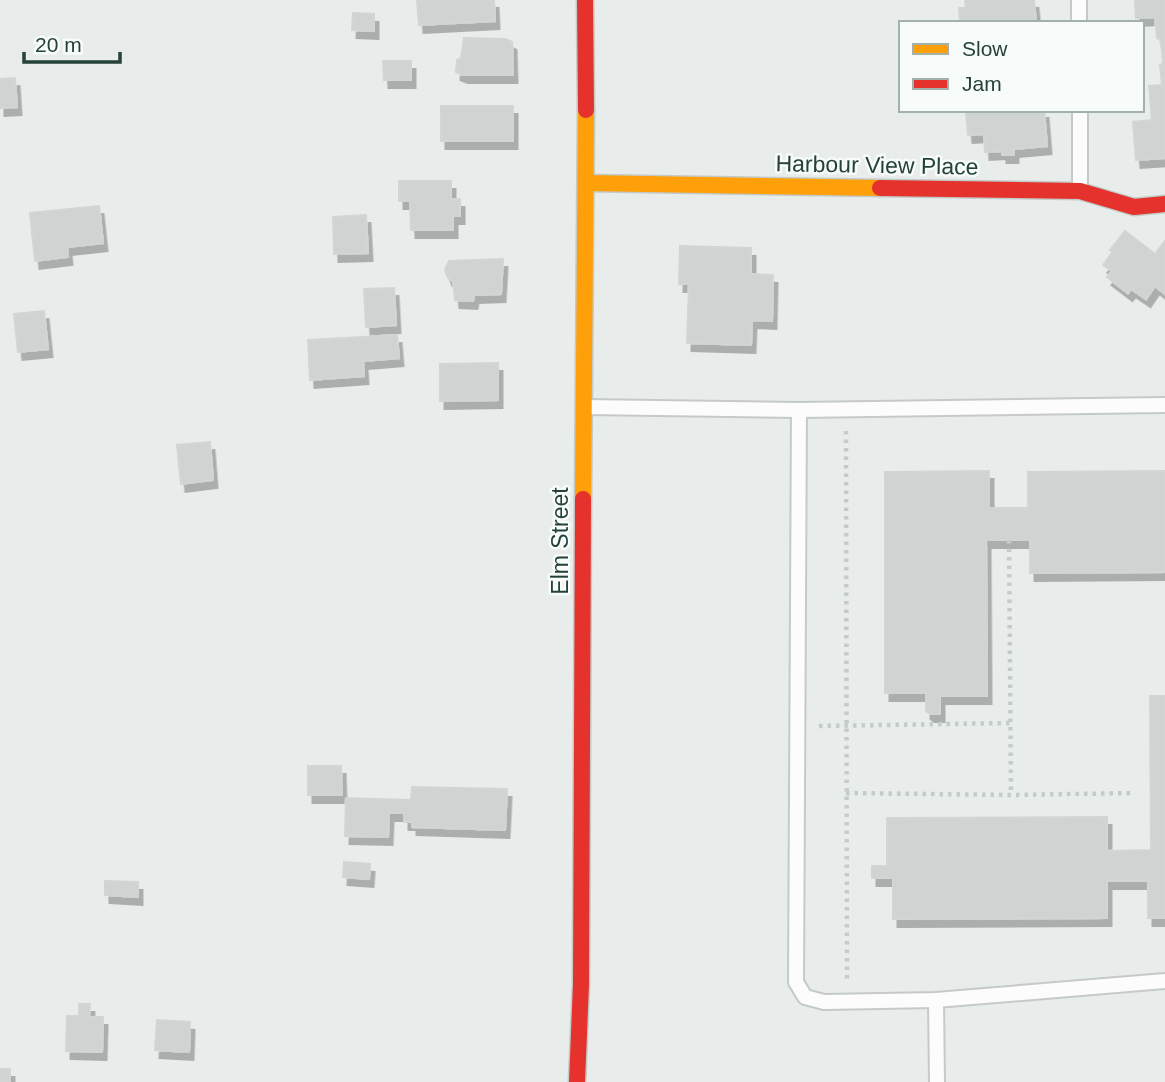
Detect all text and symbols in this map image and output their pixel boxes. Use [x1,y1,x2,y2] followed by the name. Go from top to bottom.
[24,21,121,65] scale bar
[899,21,1144,112] legend
[35,33,82,56] text: 20 m
[962,37,1008,60] text: Slow
[962,72,1002,95] text: Jam
[775,150,979,180] street label: Harbour View Place
[547,487,573,595] street label: Elm Street

